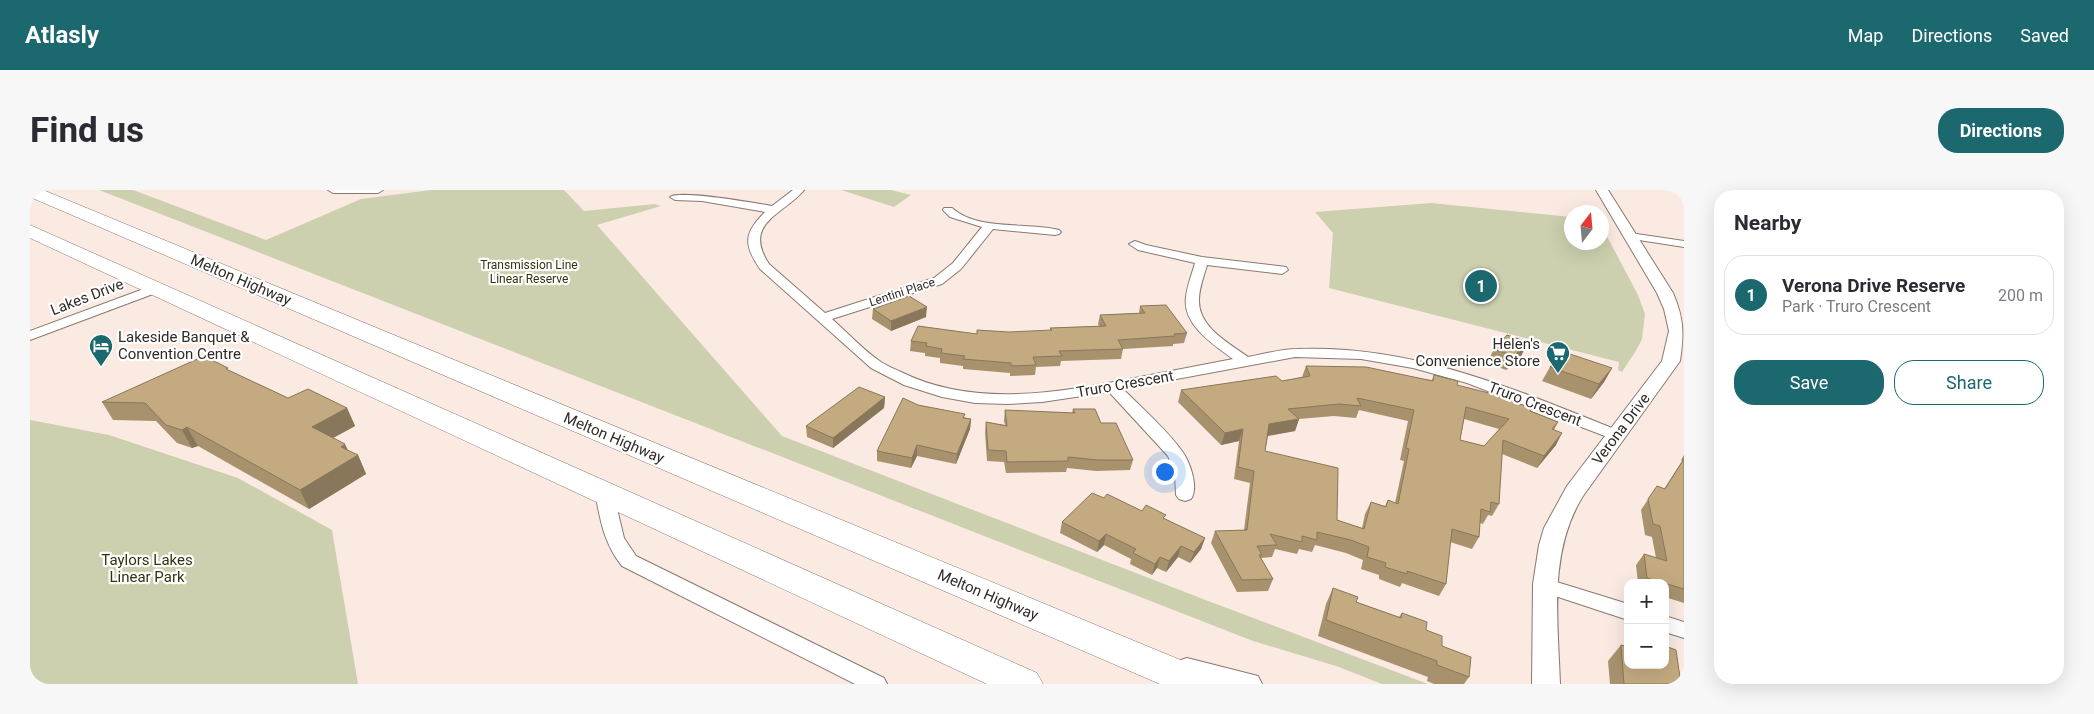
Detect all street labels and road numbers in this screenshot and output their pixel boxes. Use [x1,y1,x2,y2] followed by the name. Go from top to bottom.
[188,251,294,309] street label: Melton Highway
[48,275,126,319] street label: Lakes Drive
[867,275,937,309] street label: Lentini Place
[1075,367,1175,401] street label: Truro Crescent
[1486,378,1584,430] street label: Truro Crescent
[1588,390,1654,468] street label: Verona Drive
[561,409,667,467] street label: Melton Highway
[935,566,1041,624] street label: Melton Highway

